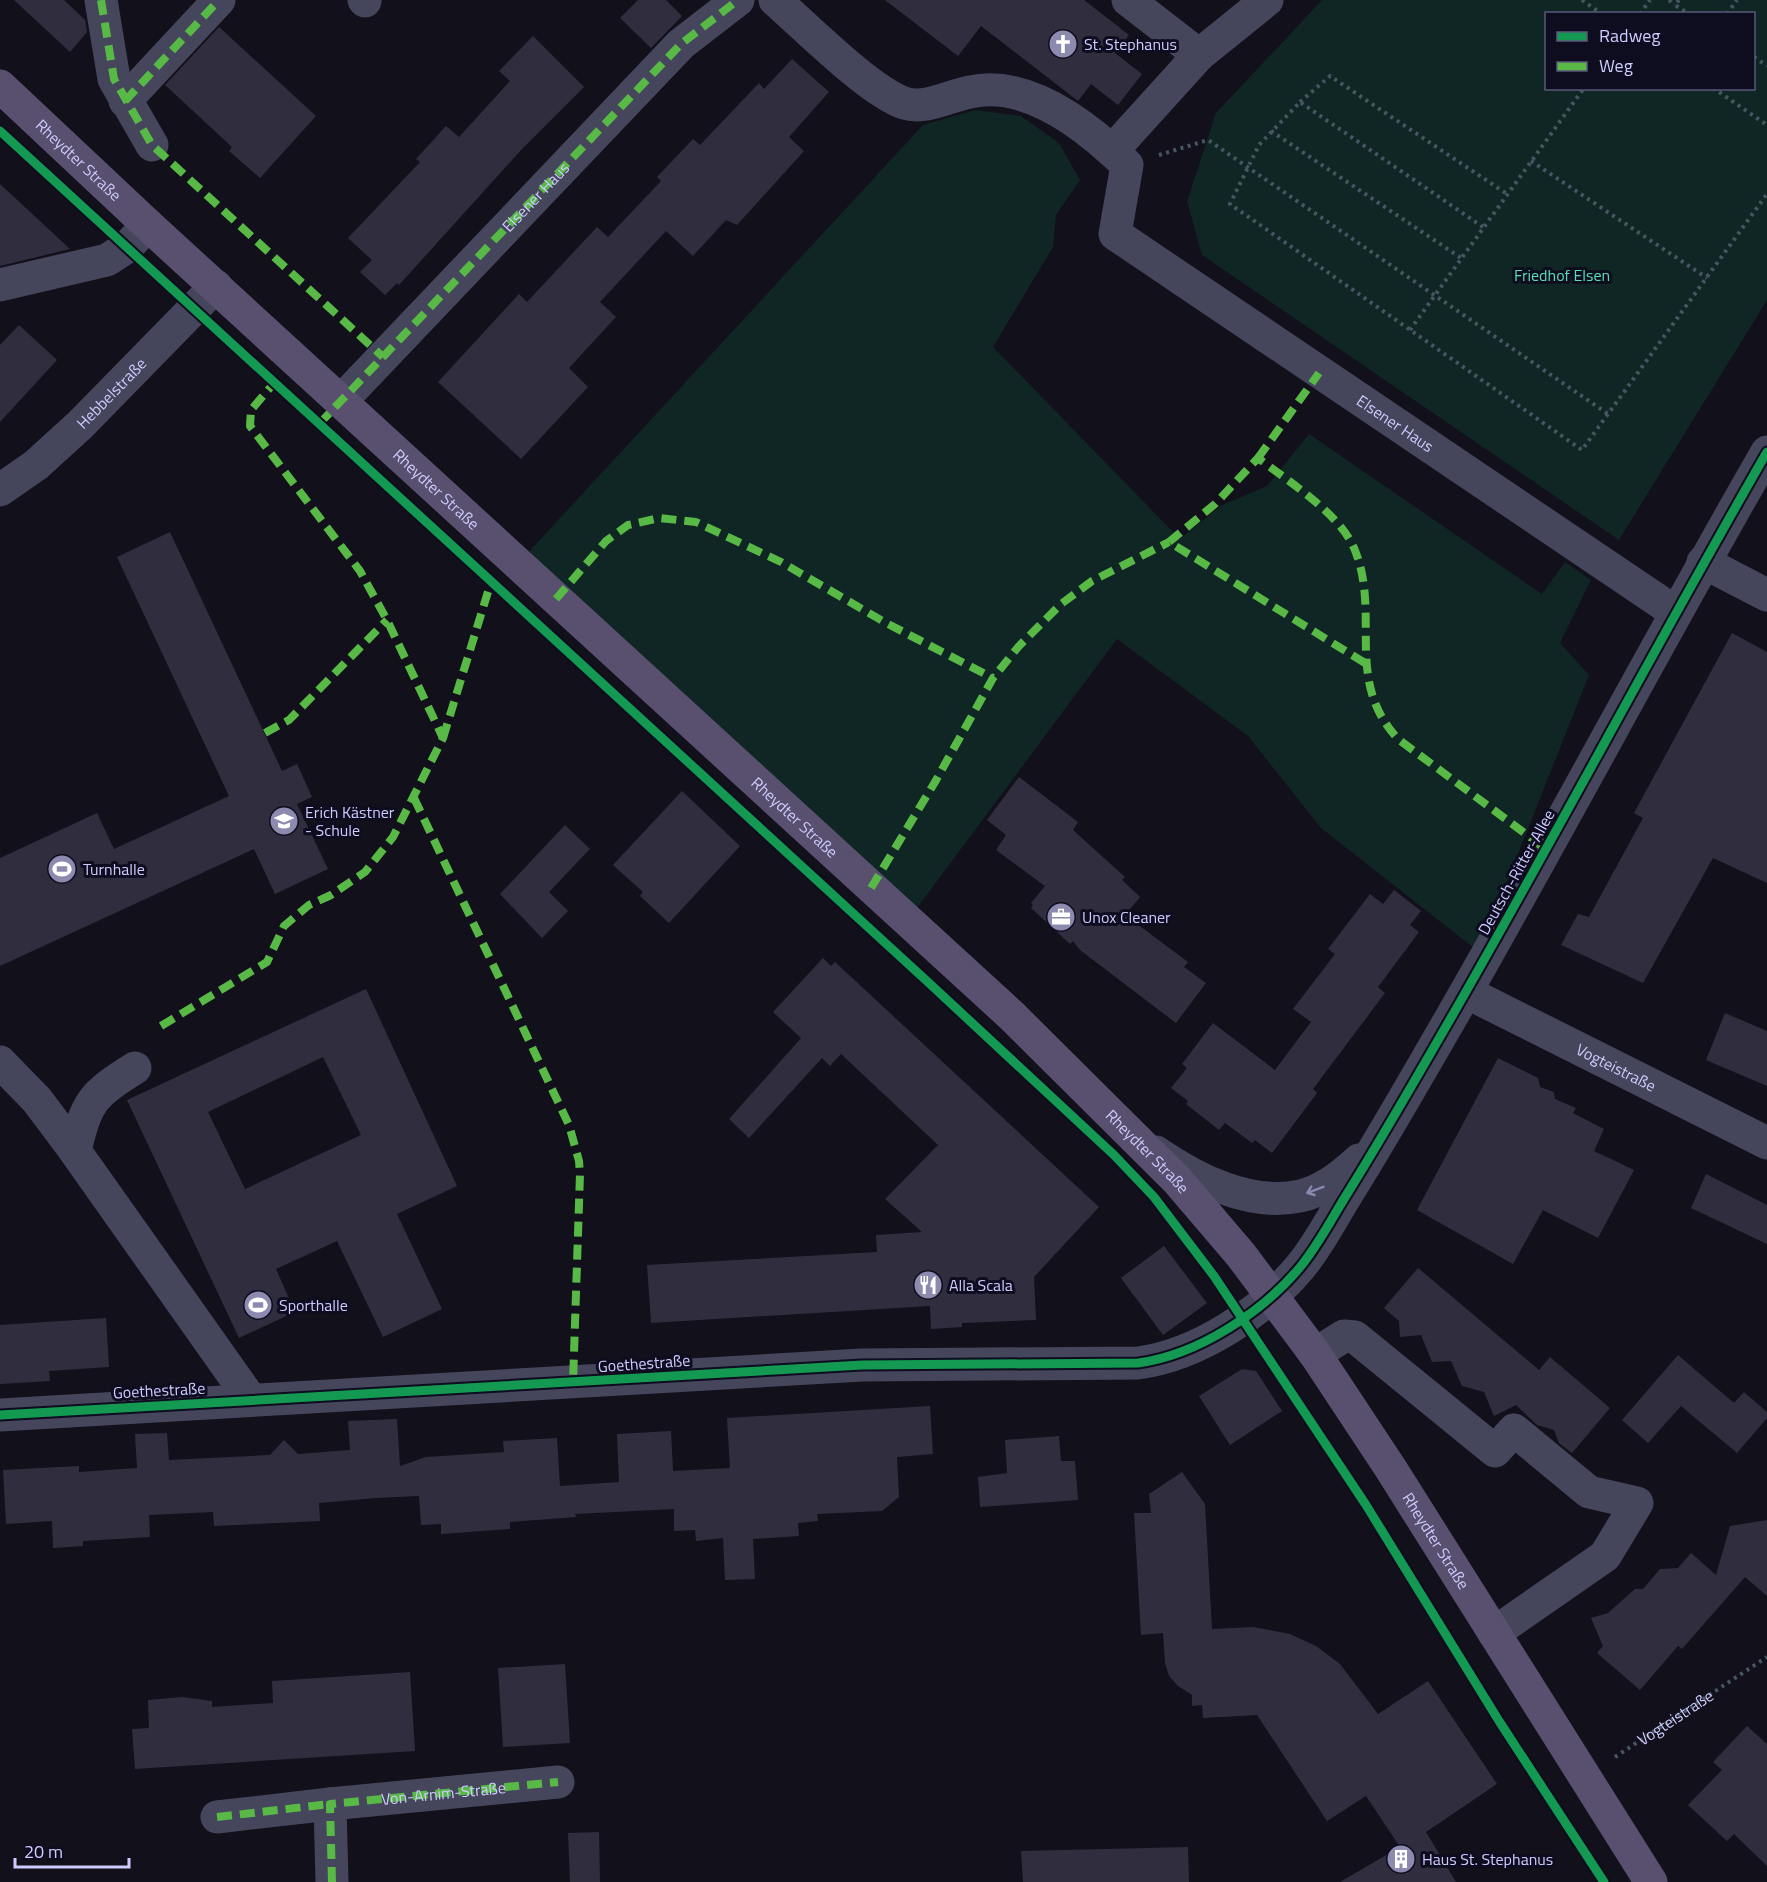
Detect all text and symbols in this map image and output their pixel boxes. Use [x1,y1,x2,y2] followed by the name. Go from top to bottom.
[1545,12,1755,90] legend
[1599,22,1661,49] text: Radweg
[1047,28,1079,60] church icon: St. Stephanus
[1084,32,1177,56] place label: St. Stephanus
[1599,52,1633,79] text: Weg
[30,113,127,206] street label: Rheydter Straße
[496,156,575,237] street label: Elsener Haus
[1514,263,1610,287] park label: Friedhof Elsen
[71,352,152,434] street label: Hebbelstraße
[1352,389,1439,458] street label: Elsener Haus
[388,443,485,535] street label: Rheydter Straße
[746,771,844,863] street label: Rheydter Straße
[305,800,395,842] place label: Erich Kästner - Schule
[268,805,300,837] school or university icon: Erich Kästner - Schule
[1472,805,1560,939] street label: Deutsch-Ritter-Allee
[46,853,78,885] sports icon: Turnhalle
[83,857,145,881] place label: Turnhalle
[1045,901,1077,933] office icon: Unox Cleaner
[1082,905,1171,929] place label: Unox Cleaner
[1572,1037,1660,1097] street label: Vogteistraße
[1100,1104,1195,1198] street label: Rheydter Straße
[1306,1185,1325,1196] one-way arrow
[912,1269,944,1301] restaurant icon: Alla Scala
[949,1273,1013,1297] place label: Alla Scala
[242,1289,274,1321] sports icon: Sporthalle
[279,1293,348,1317] place label: Sporthalle
[597,1348,691,1378] street label: Goethestraße
[112,1376,206,1404] street label: Goethestraße
[1397,1488,1476,1594] street label: Rheydter Straße
[1632,1684,1718,1751] street label: Vogteistraße
[380,1775,507,1811] street label: Von-Arnim-Straße
[15,1831,129,1869] scale bar
[24,1838,63,1865] text: 20 m
[1385,1843,1417,1875] building icon: Haus St. Stephanus
[1422,1847,1553,1871] place label: Haus St. Stephanus

